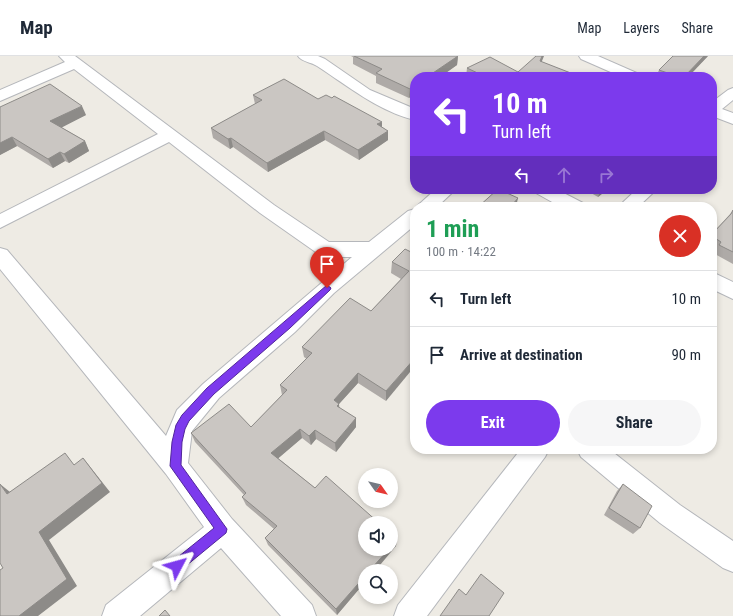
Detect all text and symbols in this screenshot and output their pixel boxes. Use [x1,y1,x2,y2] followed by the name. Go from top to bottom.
[20,16,53,39] text: Map
[577,20,601,36] text: Map
[623,20,660,36] text: Layers
[682,20,713,36] text: Share
[492,87,548,120] text: 10 m
[426,88,478,140] icon: left
[492,121,551,142] text: Turn left
[511,164,533,186] icon: left
[553,164,575,186] icon: ahead
[595,164,617,186] icon: right
[426,215,479,243] text: 1 min
[659,215,701,257] button: close
[426,244,496,259] text: 100 m · 14:22
[310,247,344,288] pin
[316,253,338,275] icon: arrive
[426,288,448,310] icon: left
[460,290,511,308] text: Turn left
[671,290,701,308] text: 10 m
[426,344,448,366] icon: arrive
[460,346,583,364] text: Arrive at destination
[671,346,701,364] text: 90 m
[426,400,560,446] button: Exit
[568,400,701,446] button: Share
[358,468,398,508] north arrow
[358,468,398,604] map controls
[358,516,398,556] button: sound
[156,545,198,587] position arrow
[358,564,398,604] button: search

